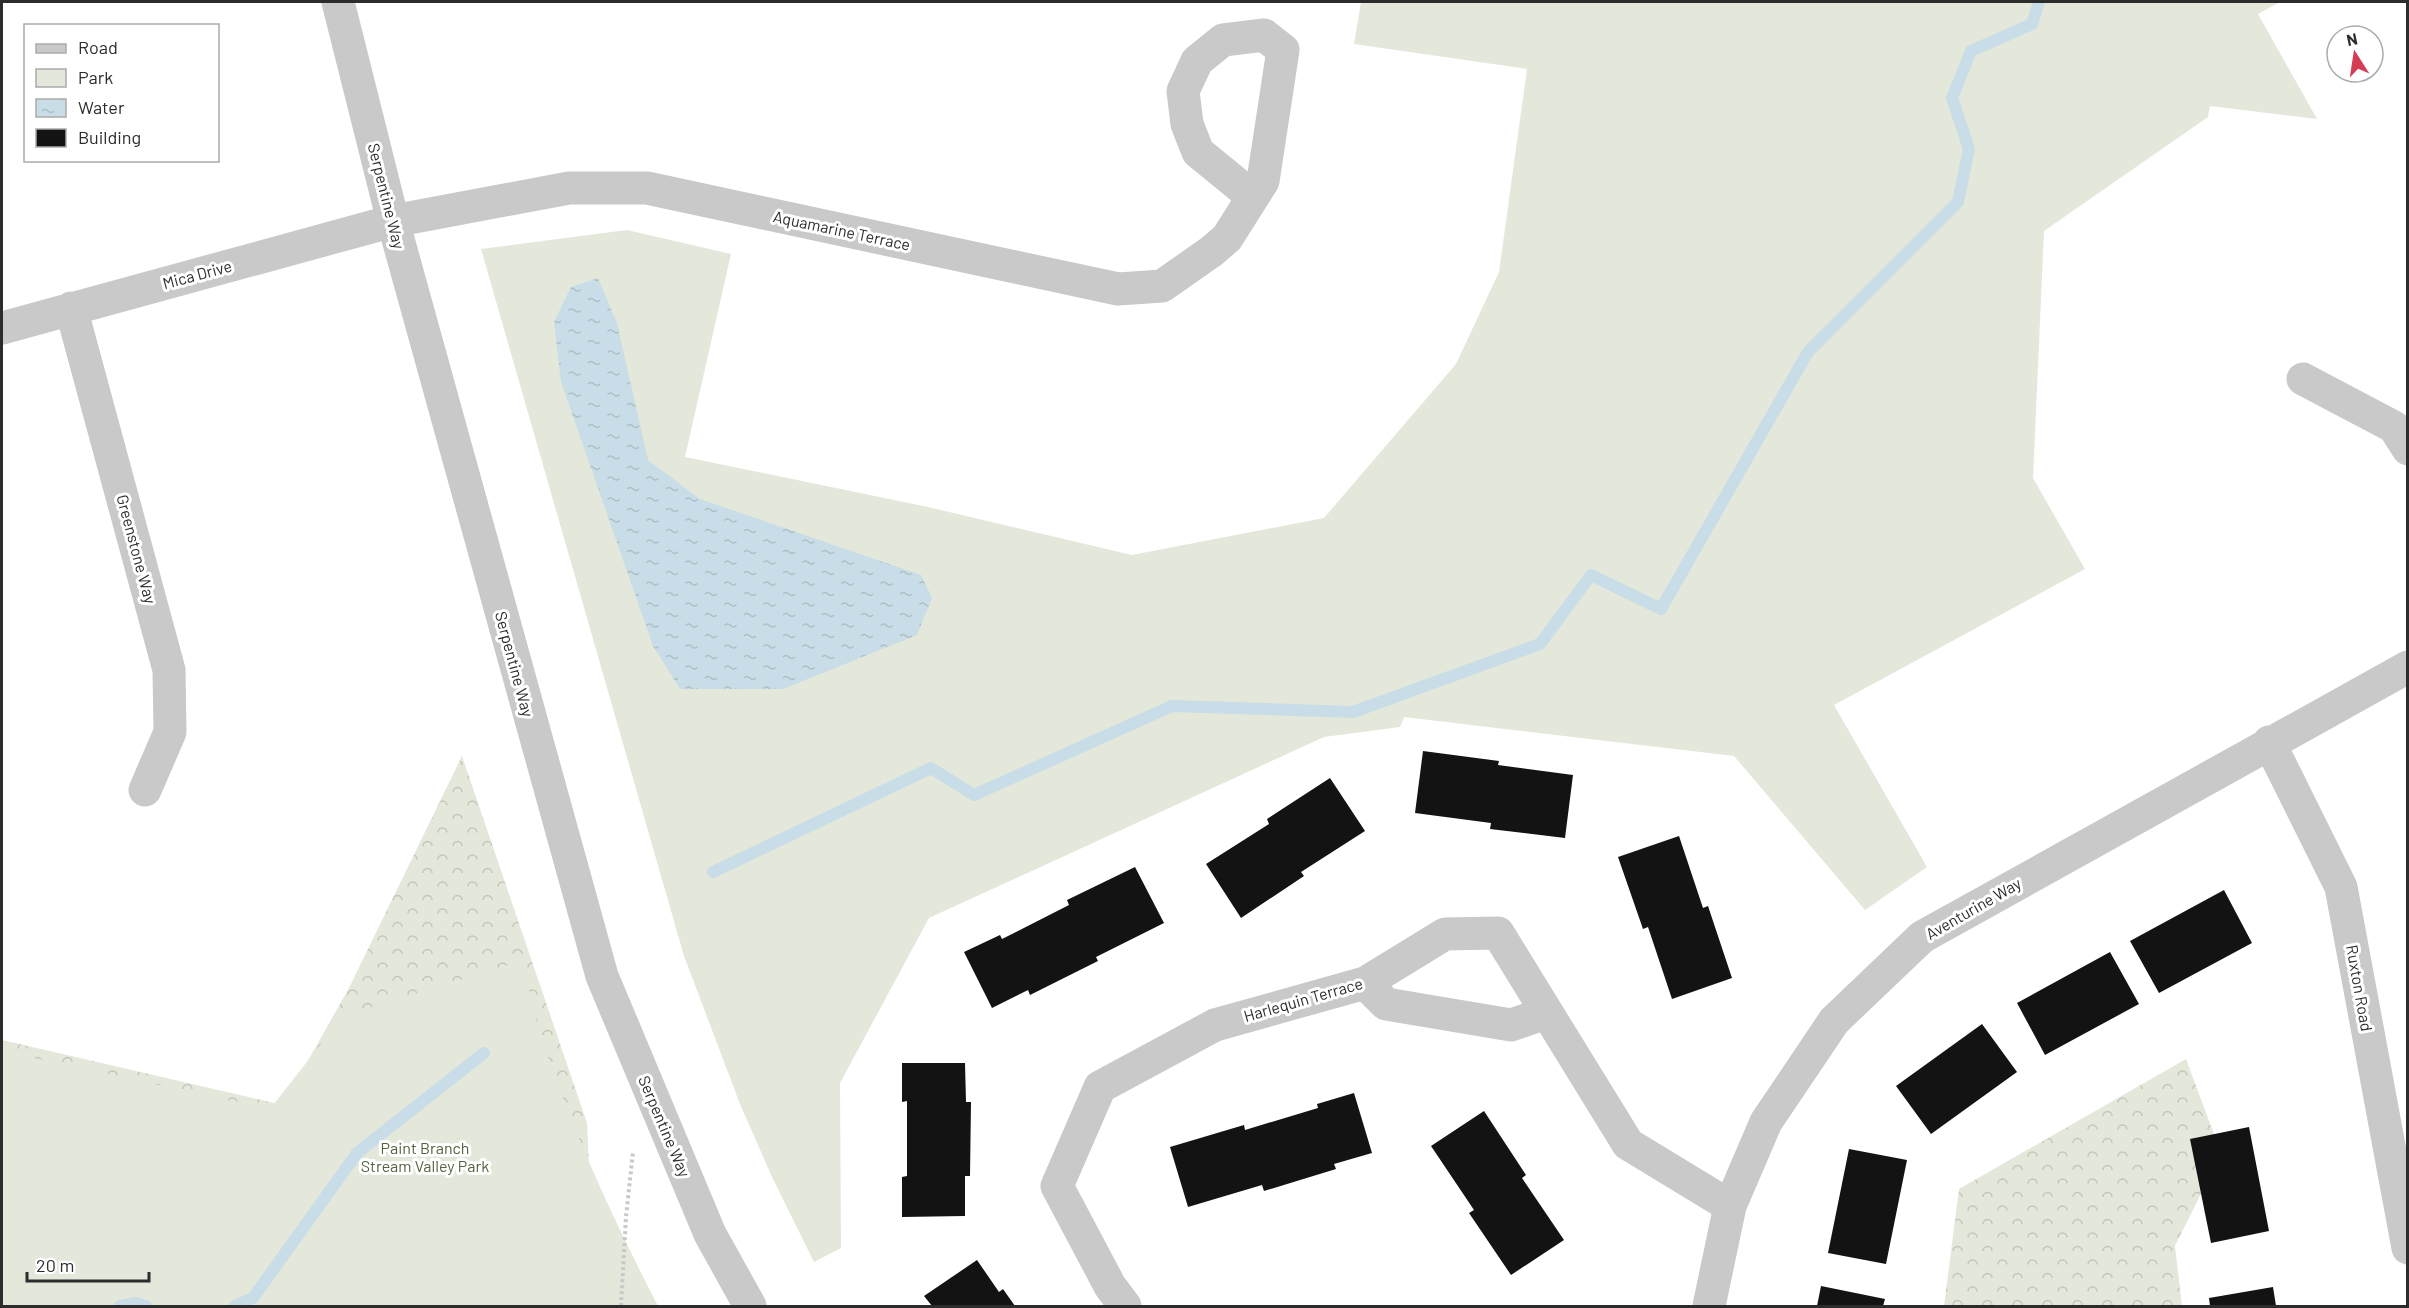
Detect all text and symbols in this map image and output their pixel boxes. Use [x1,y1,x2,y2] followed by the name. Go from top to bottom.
[24,24,219,162] legend
[2325,24,2385,84] north arrow
[2345,28,2359,49] text: N
[78,36,118,58] text: Road
[78,66,113,88] text: Park
[78,96,125,118] text: Water
[78,126,141,148] text: Building
[365,141,409,252] street label: Serpentine Way
[772,206,912,254] street label: Aquamarine Terrace
[160,256,234,292] street label: Mica Drive
[113,492,161,606] street label: Greenstone Way
[492,609,538,719] street label: Serpentine Way
[1922,873,2025,943] street label: Aventurine Way
[2343,943,2377,1033] street label: Ruxton Road
[1241,973,1365,1025] street label: Harlequin Terrace
[635,1072,695,1180] street label: Serpentine Way
[361,1138,489,1175] park label: Paint Branch Stream Valley Park
[27,1245,148,1283] scale bar
[36,1254,74,1276] text: 20 m

